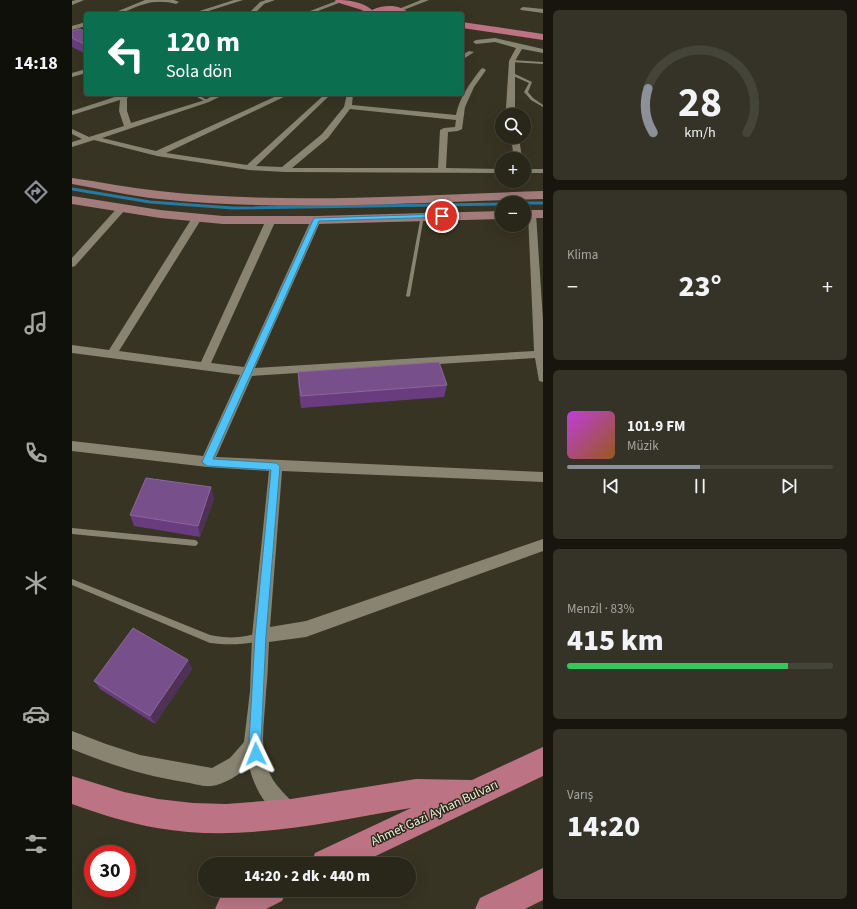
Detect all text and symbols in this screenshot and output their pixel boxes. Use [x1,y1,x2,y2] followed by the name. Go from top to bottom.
[166,22,240,62] text: 120 m
[100,28,152,80] icon: left
[14,51,58,76] text: 14:18
[166,59,232,84] text: Sola dön
[678,73,722,133] text: 28
[495,108,531,232] map controls
[495,108,531,144] button: search
[684,121,716,142] text: km/h
[495,152,531,188] button: +
[22,178,50,206] icon: directions
[495,196,531,232] button: −
[425,199,459,233] pin
[431,205,453,227] icon: arrive
[567,246,598,264] text: Klima
[678,265,722,308] text: 23°
[567,271,578,303] text: −
[822,271,833,303] text: +
[22,309,50,337] icon: music
[627,416,685,437] text: 101.9 FM
[627,437,659,455] text: Müzik
[22,439,50,467] icon: phone
[600,475,622,497] icon: previous
[689,475,711,497] icon: pause
[778,475,800,497] icon: next
[22,569,50,597] icon: climate
[567,600,634,618] text: Menzil · 83%
[567,619,664,662] text: 415 km
[22,700,50,728] icon: car
[235,733,277,775] position arrow
[368,775,501,850] street label: Ahmet Gazi Ayhan Bulvarı
[567,786,593,804] text: Varış
[567,805,640,848] text: 14:20
[22,830,50,858] icon: filters
[84,845,136,897] speed limit sign: 30
[244,866,370,887] text: 14:20 · 2 dk · 440 m

